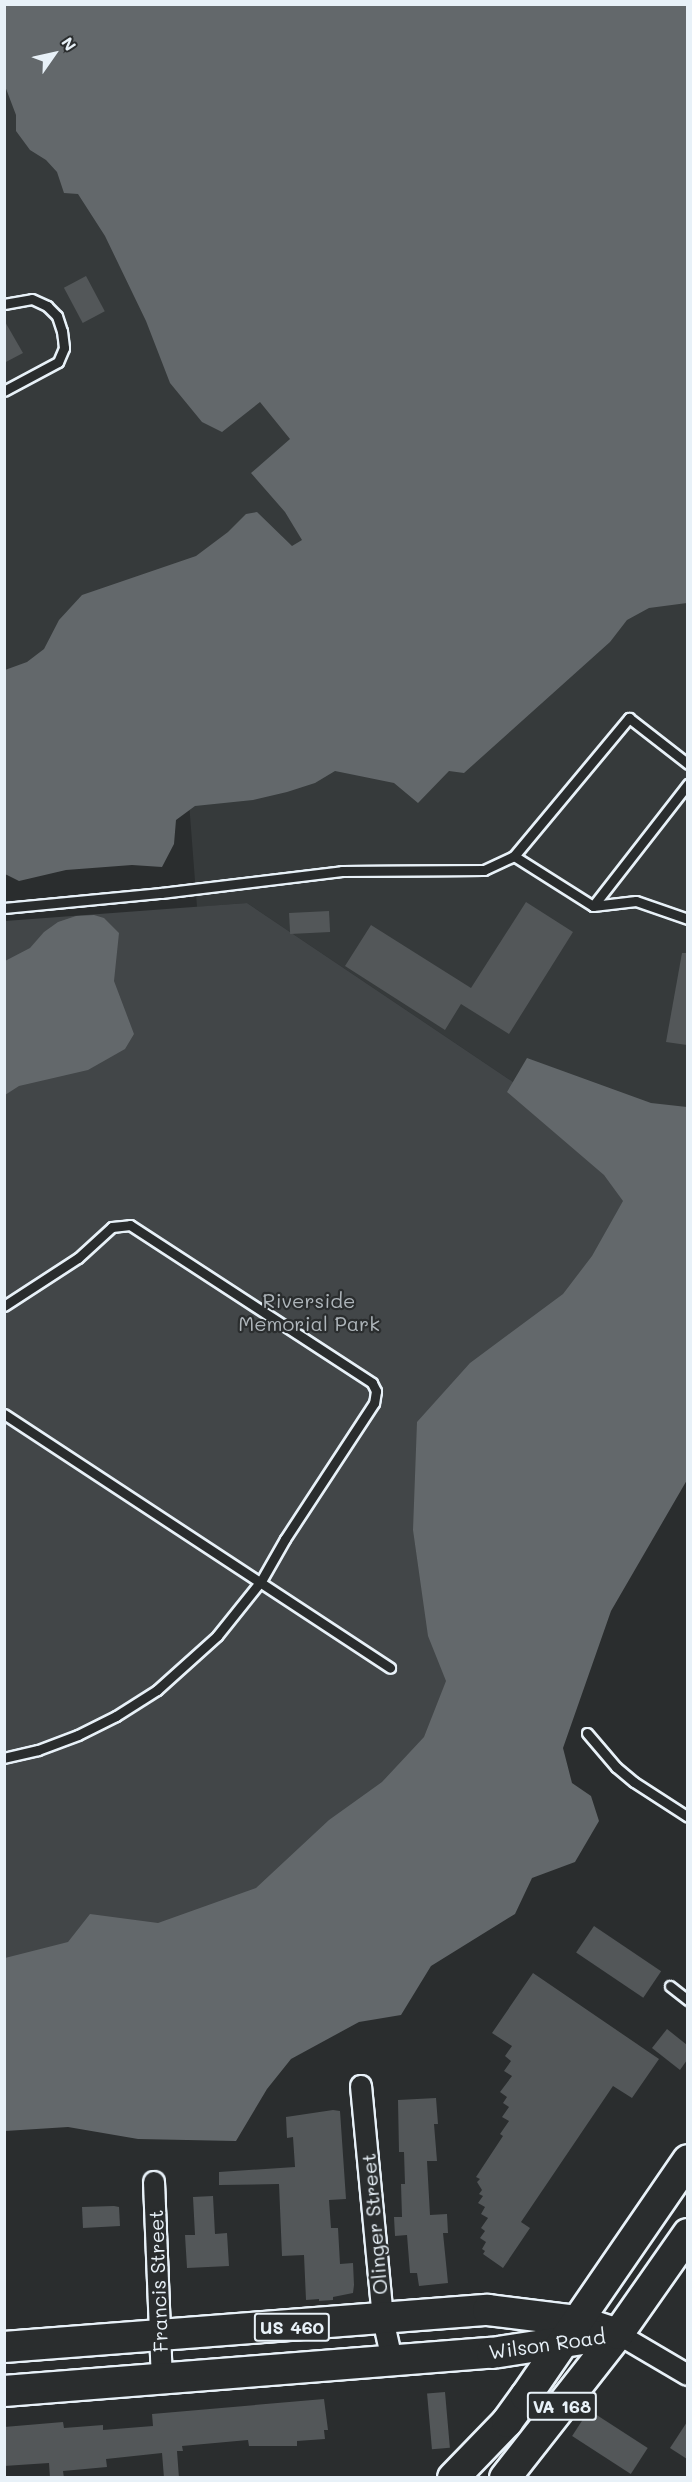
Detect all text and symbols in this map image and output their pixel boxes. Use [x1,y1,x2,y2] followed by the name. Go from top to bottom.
[24,24,84,84] north arrow
[57,33,81,55] text: N
[238,1289,380,1336] park label: Riverside Memorial Park
[356,2152,392,2296] street label: Olinger Street
[144,2209,172,2353] street label: Francis Street
[253,2312,331,2342] road number: US 460
[487,2324,607,2364] street label: Wilson Road
[526,2391,598,2421] road number: VA 168

